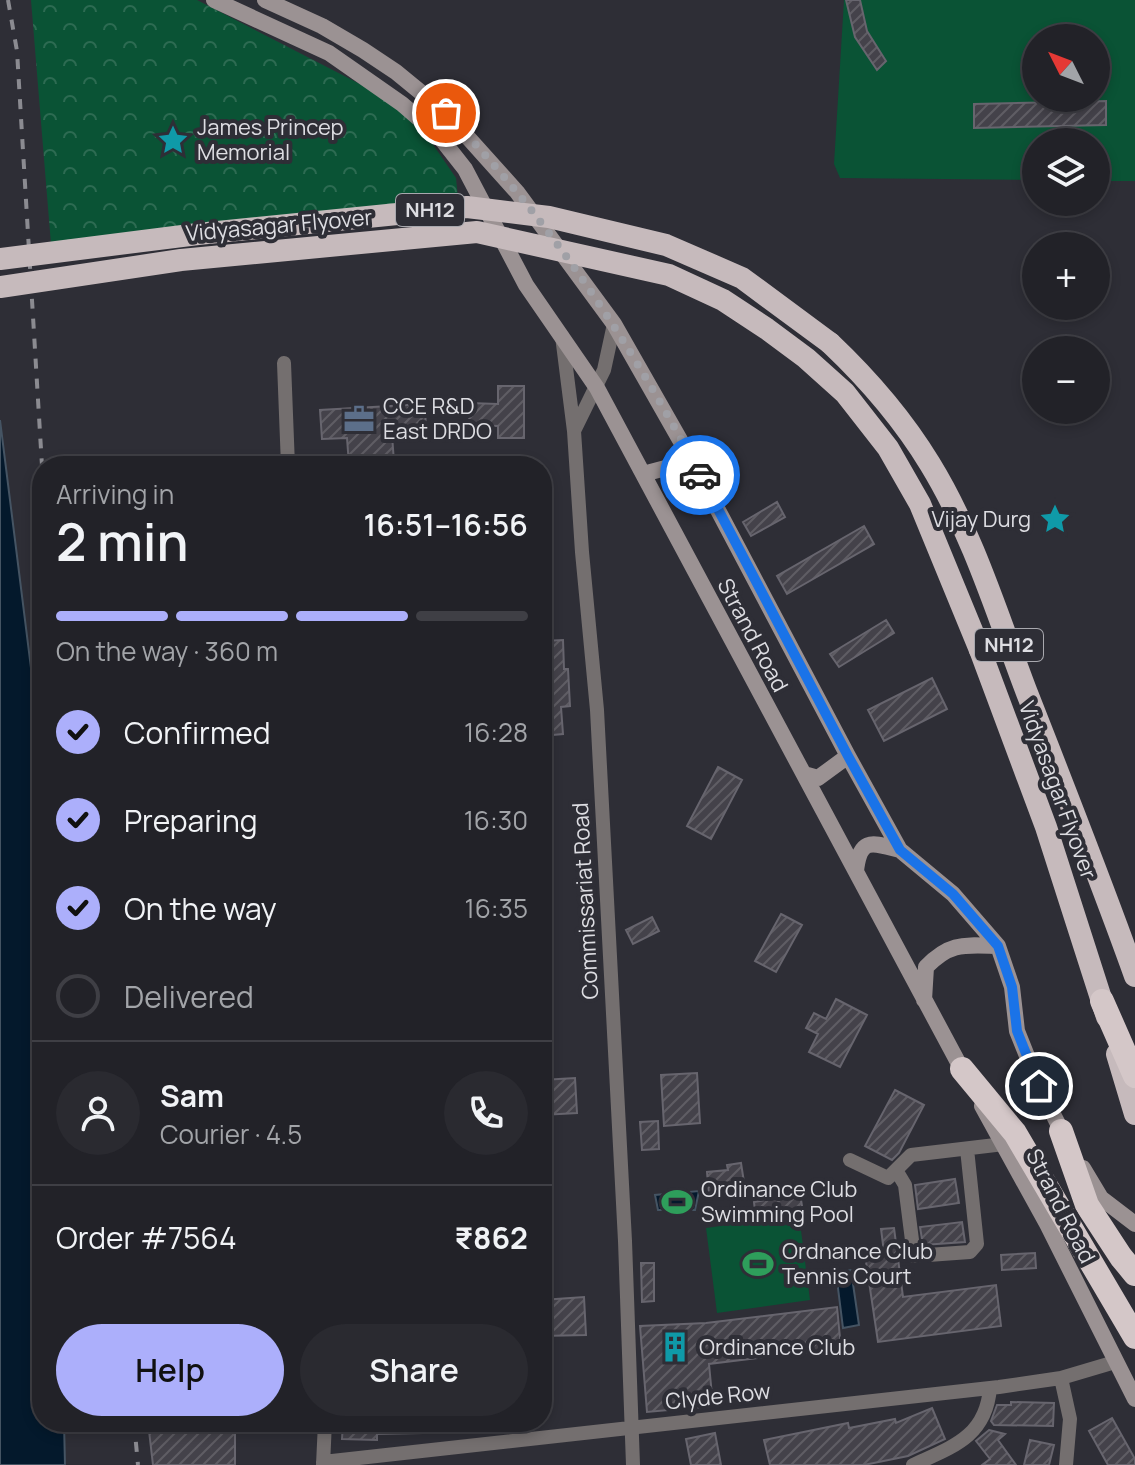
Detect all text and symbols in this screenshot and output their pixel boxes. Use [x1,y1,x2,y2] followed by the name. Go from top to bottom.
[1022,24,1110,112] north arrow
[1022,24,1110,424] map controls
[412,79,480,147] pin
[424,91,468,135] icon: bag
[197,112,344,167] place label: James Princep Memorial
[156,123,190,157] place icon: James Princep Memorial
[1022,128,1110,216] button: layers
[396,194,464,226] road number: NH12
[184,202,374,248] street label: Vidyasagar Flyover
[1022,232,1110,320] button: +
[1022,336,1110,424] button: −
[383,391,492,446] place label: CCE R&D East DRDO
[342,402,376,436] office icon: CCE R&D East DRDO
[660,435,740,515] courier
[678,453,722,497] icon: car
[56,476,174,512] text: Arriving in
[1038,502,1072,536] place icon: Vijay Durg
[363,504,528,545] text: 16:51–16:56
[932,504,1031,534] place label: Vijay Durg
[56,506,189,577] text: 2 min
[710,573,796,697] street label: Strand Road
[975,629,1043,661] road number: NH12
[56,633,278,669] text: On the way · 360 m
[1012,697,1104,883] street label: Vidyasagar Flyover
[56,710,100,754] icon: check
[124,712,271,753] text: Confirmed
[464,714,528,750] text: 16:28
[56,798,100,842] icon: check
[124,800,258,841] text: Preparing
[464,802,528,838] text: 16:30
[565,802,605,1000] street label: Commissariat Road
[56,886,100,930] icon: check
[124,888,277,929] text: On the way
[465,890,528,926] text: 16:35
[124,976,254,1017] text: Delivered
[1005,1052,1073,1120] pin
[1017,1064,1061,1108] icon: home
[56,1071,140,1155] button: person
[444,1071,528,1155] button: phone
[160,1075,224,1116] text: Sam
[160,1116,302,1152] text: Courier · 4.5
[1019,1144,1103,1268] street label: Strand Road
[701,1174,857,1229] place label: Ordinance Club Swimming Pool
[660,1185,694,1219] sports icon: Ordinance Club Swimming Pool
[56,1217,237,1258] text: Order #7564
[455,1217,528,1258] text: ₹862
[782,1236,933,1291] place label: Ordnance Club Tennis Court
[741,1247,775,1281] sports icon: Ordnance Club Tennis Court
[56,1324,284,1416] button: Help
[300,1324,528,1416] button: Share
[658,1330,692,1364] building icon: Ordinance Club
[699,1332,855,1362] place label: Ordinance Club
[664,1376,772,1416] street label: Clyde Row

